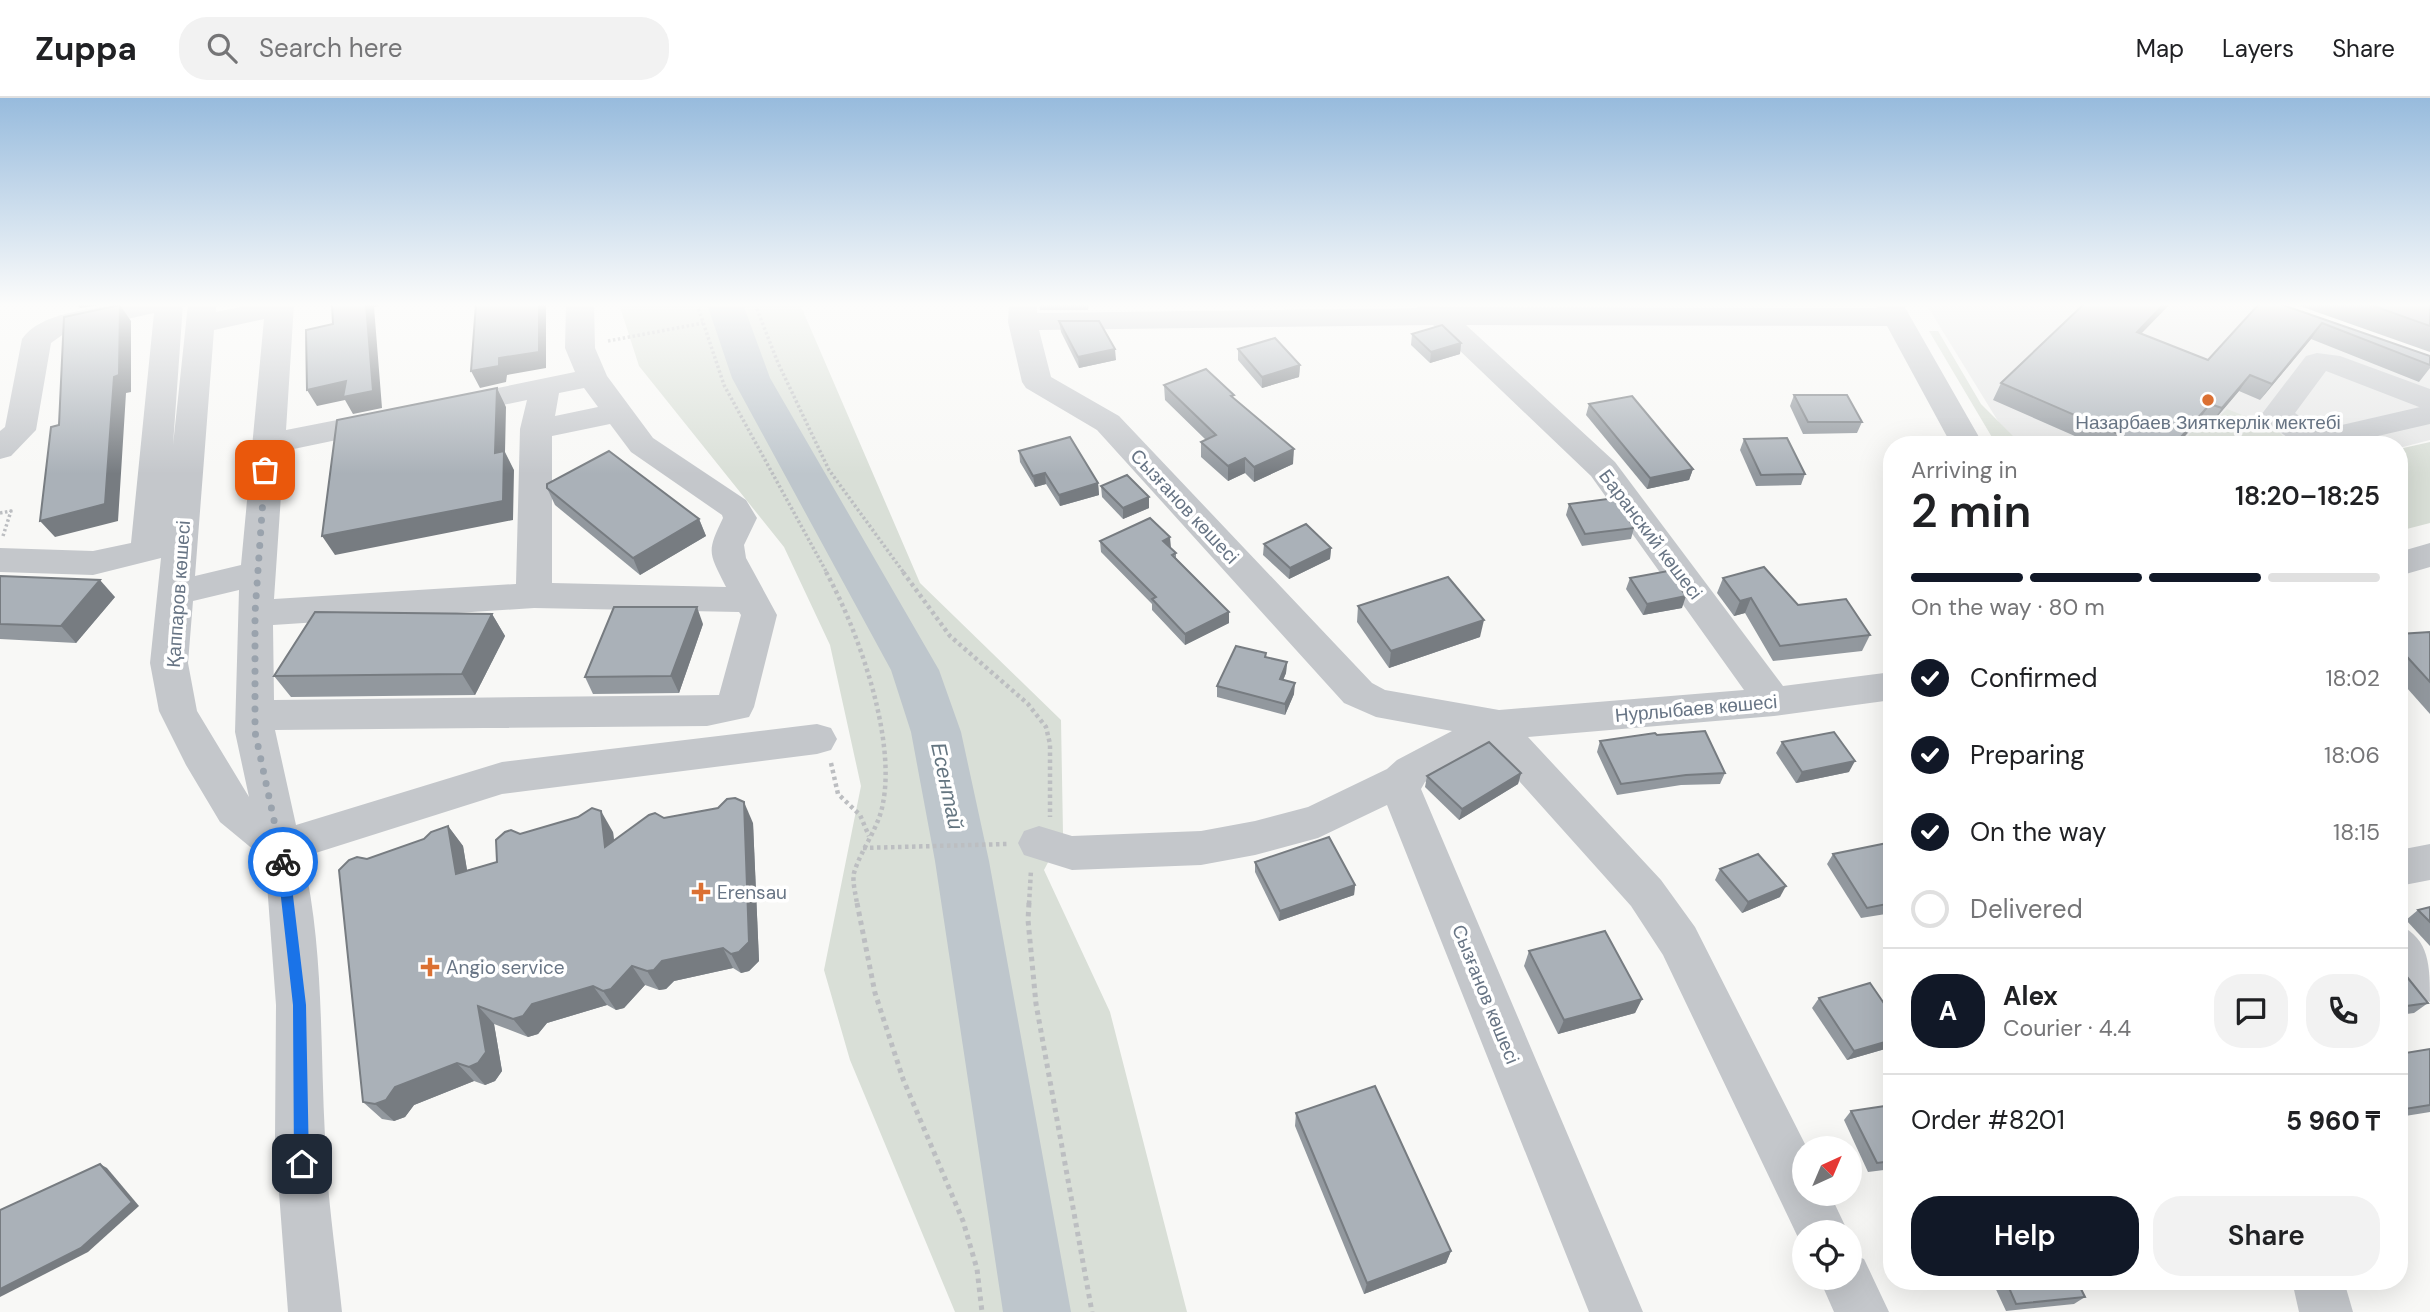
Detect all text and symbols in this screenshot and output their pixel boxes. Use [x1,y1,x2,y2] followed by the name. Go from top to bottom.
[179,17,669,80] search box
[35,27,137,70] text: Zuppa
[203,29,241,67] icon: search
[259,31,402,65] text: Search here
[2136,33,2184,64] text: Map
[2222,33,2294,64] text: Layers
[2332,33,2395,64] text: Share
[2200,392,2216,408] marker: Назарбаев Зияткерлік мектебі
[2075,410,2341,435] place label: Назарбаев Зияткерлік мектебі
[235,440,295,500] pin
[1125,444,1244,569] street label: Сызғанов көшесі
[246,451,284,489] icon: bag
[1911,455,2017,485] text: Arriving in
[1593,464,1708,605] street label: Баранский көшесі
[2235,479,2380,513] text: 18:20–18:25
[1911,481,2031,541] text: 2 min
[161,520,196,668] street label: Қаппаров көшесі
[1911,592,2105,622] text: On the way · 80 m
[1911,659,1949,697] icon: check
[1970,661,2097,695] text: Confirmed
[2325,663,2380,693] text: 18:02
[1614,689,1778,728] street label: Нурлыбаев көшесі
[1911,736,1949,774] icon: check
[1970,738,2085,772] text: Preparing
[924,740,970,832] water label: Есентай
[2324,740,2380,770] text: 18:06
[1911,813,1949,851] icon: check
[1970,815,2106,849] text: On the way
[2333,817,2380,847] text: 18:15
[248,827,318,897] courier
[264,843,302,881] icon: bike
[717,880,787,905] place label: Erensau
[691,882,711,902] marker: Erensau
[1970,892,2083,926] text: Delivered
[1446,921,1525,1068] street label: Сызғанов көшесі
[446,955,565,980] place label: Angio service
[420,957,440,977] marker: Angio service
[2214,974,2288,1048] button: chat
[2306,974,2380,1048] button: phone
[2003,979,2058,1013] text: Alex
[1939,994,1957,1028] text: A
[2003,1013,2131,1043] text: Courier · 4.4
[1911,1103,2065,1137] text: Order #8201
[2286,1104,2380,1138] text: 5 960 ₸
[272,1134,332,1194] pin
[1792,1136,1862,1206] north arrow
[1792,1136,1862,1290] map controls
[283,1145,321,1183] icon: home
[1911,1196,2139,1276] button: Help
[2153,1196,2380,1276] button: Share
[1792,1220,1862,1290] button: locate

